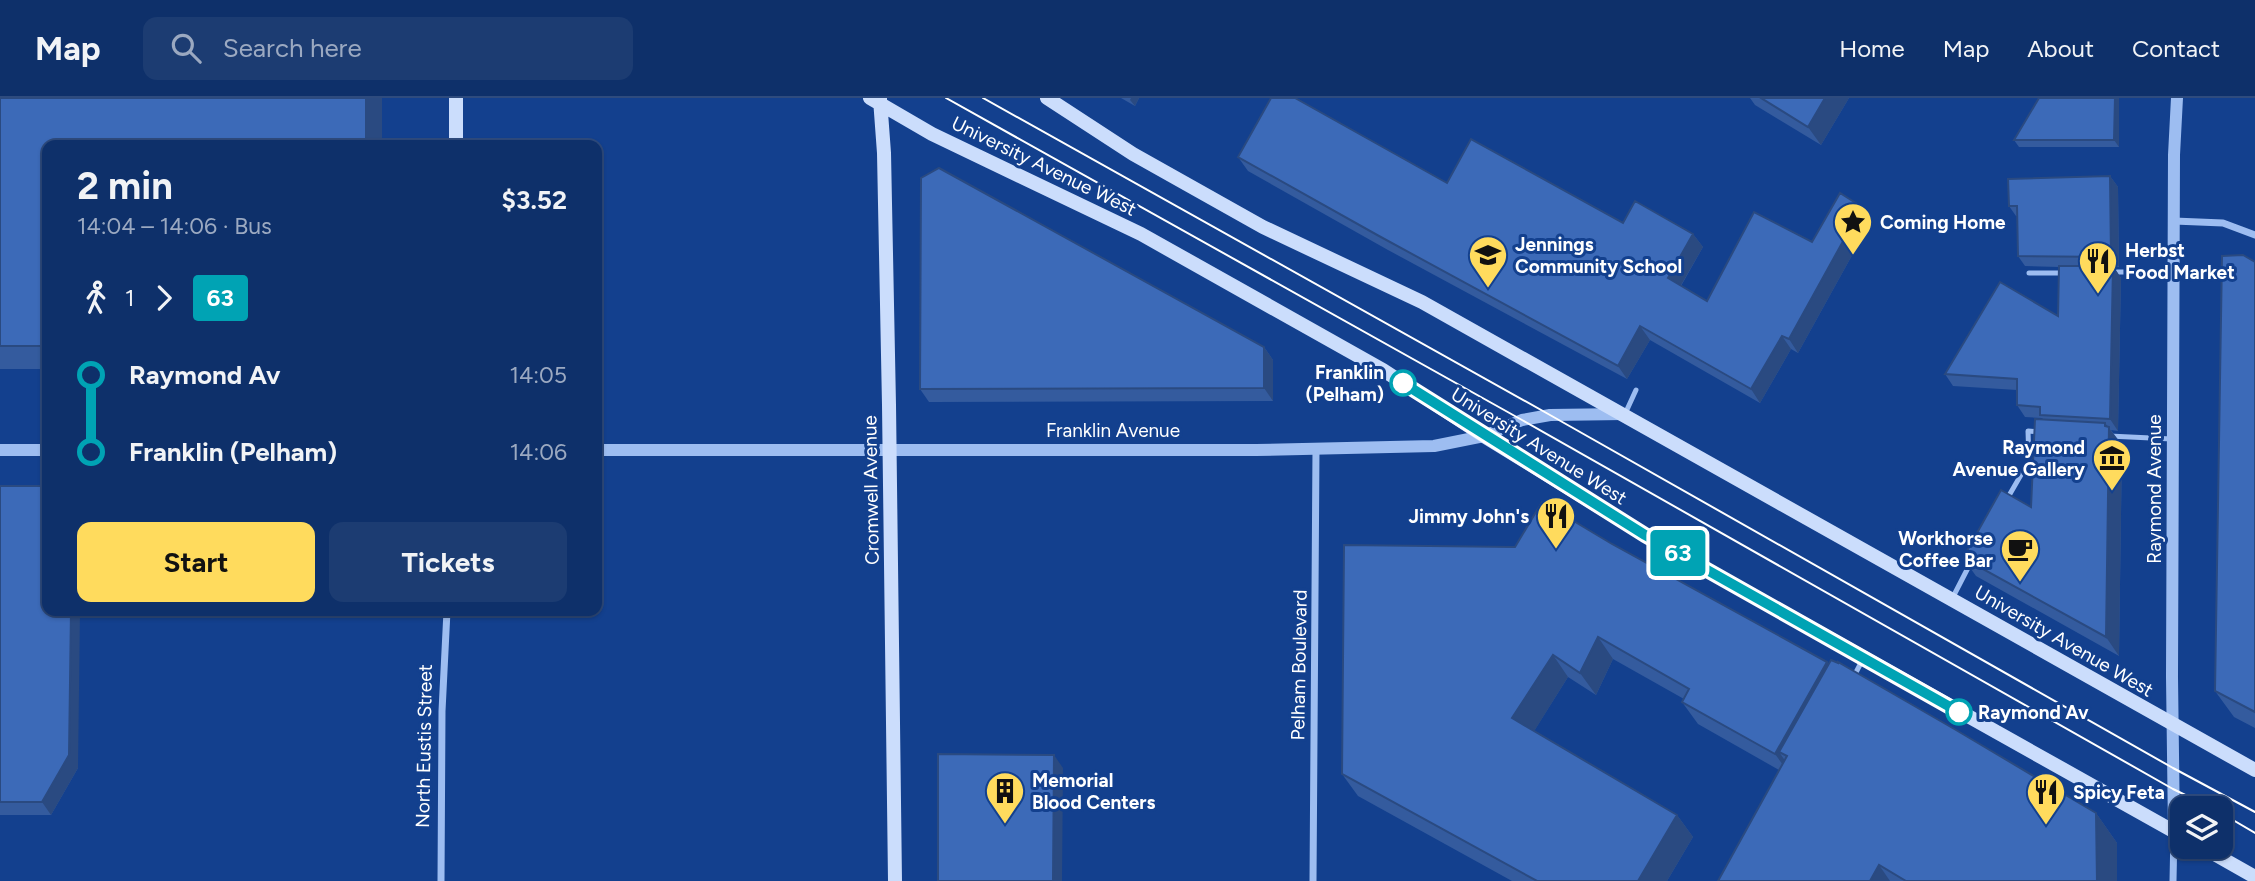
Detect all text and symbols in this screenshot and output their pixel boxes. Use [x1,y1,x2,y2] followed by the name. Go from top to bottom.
[143,17,633,80] search box
[35,29,101,68] text: Map
[167,29,205,67] icon: search
[223,32,362,64] text: Search here
[1839,34,1905,63] text: Home
[1943,34,1989,63] text: Map
[2027,34,2094,63] text: About
[2132,34,2220,63] text: Contact
[948,111,1140,221] street label: University Avenue West
[77,163,173,209] text: 2 min
[502,184,567,216] text: $3.52
[1832,201,1874,256] place icon: Coming Home
[1880,211,2006,234] place label: Coming Home
[77,212,272,240] text: 14:04 – 14:06 · Bus
[1515,233,1682,278] place label: Jennings Community School
[1467,234,1509,289] school or university icon: Jennings Community School
[2125,239,2235,284] place label: Herbst Food Market
[2077,240,2119,295] restaurant icon: Herbst Food Market
[77,279,115,317] icon: walk
[145,279,183,317] icon: forward
[207,283,234,312] text: 63
[125,284,135,312] text: 1
[129,359,280,391] text: Raymond Av
[509,361,567,389] text: 14:05
[1305,361,1384,406] place label: Franklin (Pelham)
[1390,370,1416,396] marker: Franklin (Pelham)
[1447,382,1631,510] street label: University Avenue West
[2143,414,2166,564] street label: Raymond Avenue
[858,415,884,565] street label: Cromwell Avenue
[1046,419,1180,442] street label: Franklin Avenue
[129,436,337,468] text: Franklin (Pelham)
[1953,436,2085,481] place label: Raymond Avenue Gallery
[2091,437,2133,492] museum icon: Raymond Avenue Gallery
[510,438,567,466] text: 14:06
[1535,495,1577,550] restaurant icon: Jimmy John's
[1409,505,1529,528] place label: Jimmy John's
[77,522,315,602] button: Start
[329,522,567,602] button: Tickets
[1898,527,1993,572] place label: Workhorse Coffee Bar
[1999,528,2041,583] cafe icon: Workhorse Coffee Bar
[1646,530,1710,576] line badge: 63
[1664,538,1692,567] text: 63
[1970,580,2158,702] street label: University Avenue West
[1286,589,1312,741] street label: Pelham Boulevard
[411,664,437,828] street label: North Eustis Street
[1946,699,1972,725] marker: Raymond Av
[1978,701,2089,724] place label: Raymond Av
[1032,769,1155,814] place label: Memorial Blood Centers
[984,770,1026,825] building icon: Memorial Blood Centers
[2025,771,2067,826] restaurant icon: Spicy Feta
[2073,781,2165,804] place label: Spicy Feta
[2170,796,2233,859] map controls
[2170,796,2233,859] button: layers

